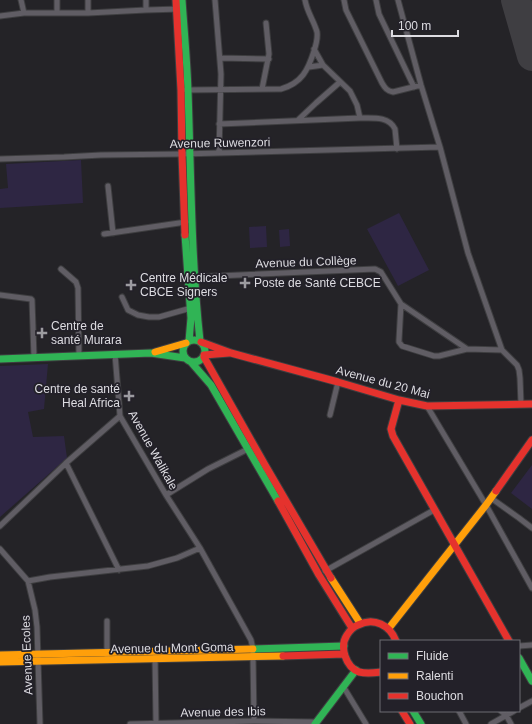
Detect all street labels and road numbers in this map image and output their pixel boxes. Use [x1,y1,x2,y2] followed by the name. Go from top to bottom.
[170,135,270,151] street label: Avenue Ruwenzori
[255,253,357,271] street label: Avenue du Collège
[335,363,431,401] street label: Avenue du 20 Mai
[125,408,181,492] street label: Avenue Walikale
[19,615,35,695] street label: Avenue Ecoles
[110,640,234,656] street label: Avenue du Mont Goma
[180,704,266,720] street label: Avenue des Ibis

